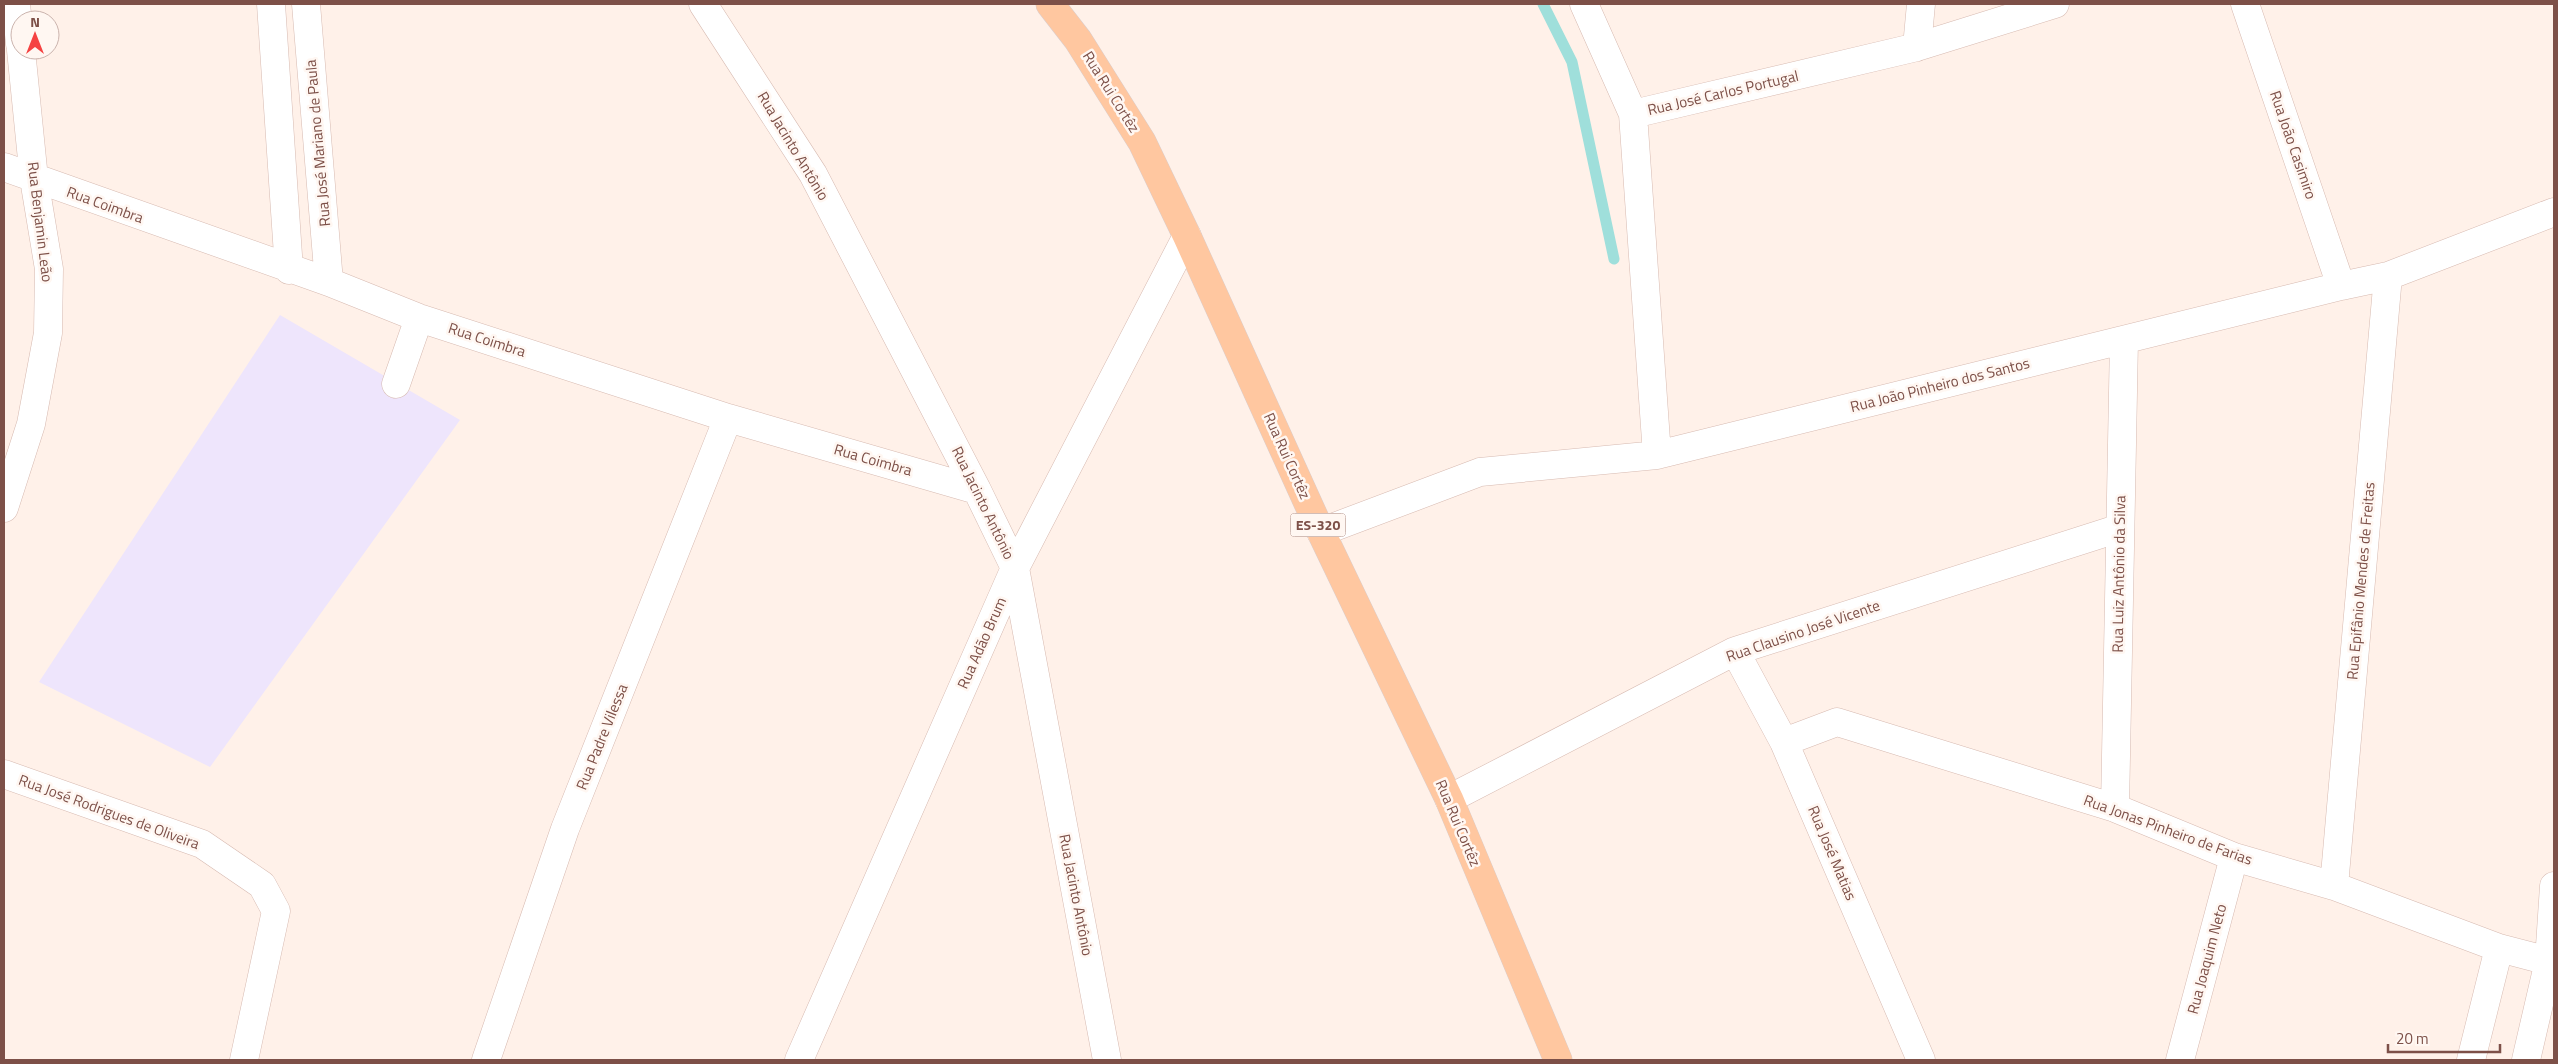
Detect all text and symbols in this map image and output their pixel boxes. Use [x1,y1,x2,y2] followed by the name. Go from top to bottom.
[10,10,60,60] north arrow
[30,11,40,32] text: N
[1077,46,1146,137] street label: Rua Rui Cortêz
[299,58,336,227] street label: Rua José Mariano de Paula
[1645,64,1801,121] street label: Rua José Carlos Portugal
[752,87,835,205] street label: Rua Jacinto Antônio
[2264,87,2323,202] street label: Rua João Casimiro
[22,161,59,283] street label: Rua Benjamin Leão
[63,180,147,229] street label: Rua Coimbra
[445,316,529,363] street label: Rua Coimbra
[1848,351,2032,418] street label: Rua João Pinheiro dos Santos
[1258,409,1317,503] street label: Rua Rui Cortêz
[831,437,915,482] street label: Rua Coimbra
[946,442,1021,563] street label: Rua Jacinto Antônio
[2340,481,2381,681] street label: Rua Epifânio Mendes de Freitas
[2106,495,2131,653] street label: Rua Luiz Antônio da Silva
[1290,514,1346,536] road number: ES-320
[951,593,1012,692] street label: Rua Adão Brum
[1723,593,1883,668] street label: Rua Clausino José Vicente
[570,680,633,793] street label: Rua Padre Vilessa
[15,768,203,855] street label: Rua José Rodrigues de Oliveira
[1430,776,1487,870] street label: Rua Rui Cortêz
[2081,788,2256,871] street label: Rua Jonas Pinheiro de Farias
[1802,802,1863,904] street label: Rua José Matias
[1053,832,1100,958] street label: Rua Jacinto Antônio
[2181,901,2232,1017] street label: Rua Joaquim Neto
[2388,1022,2500,1054] scale bar
[2396,1027,2429,1050] text: 20 m

